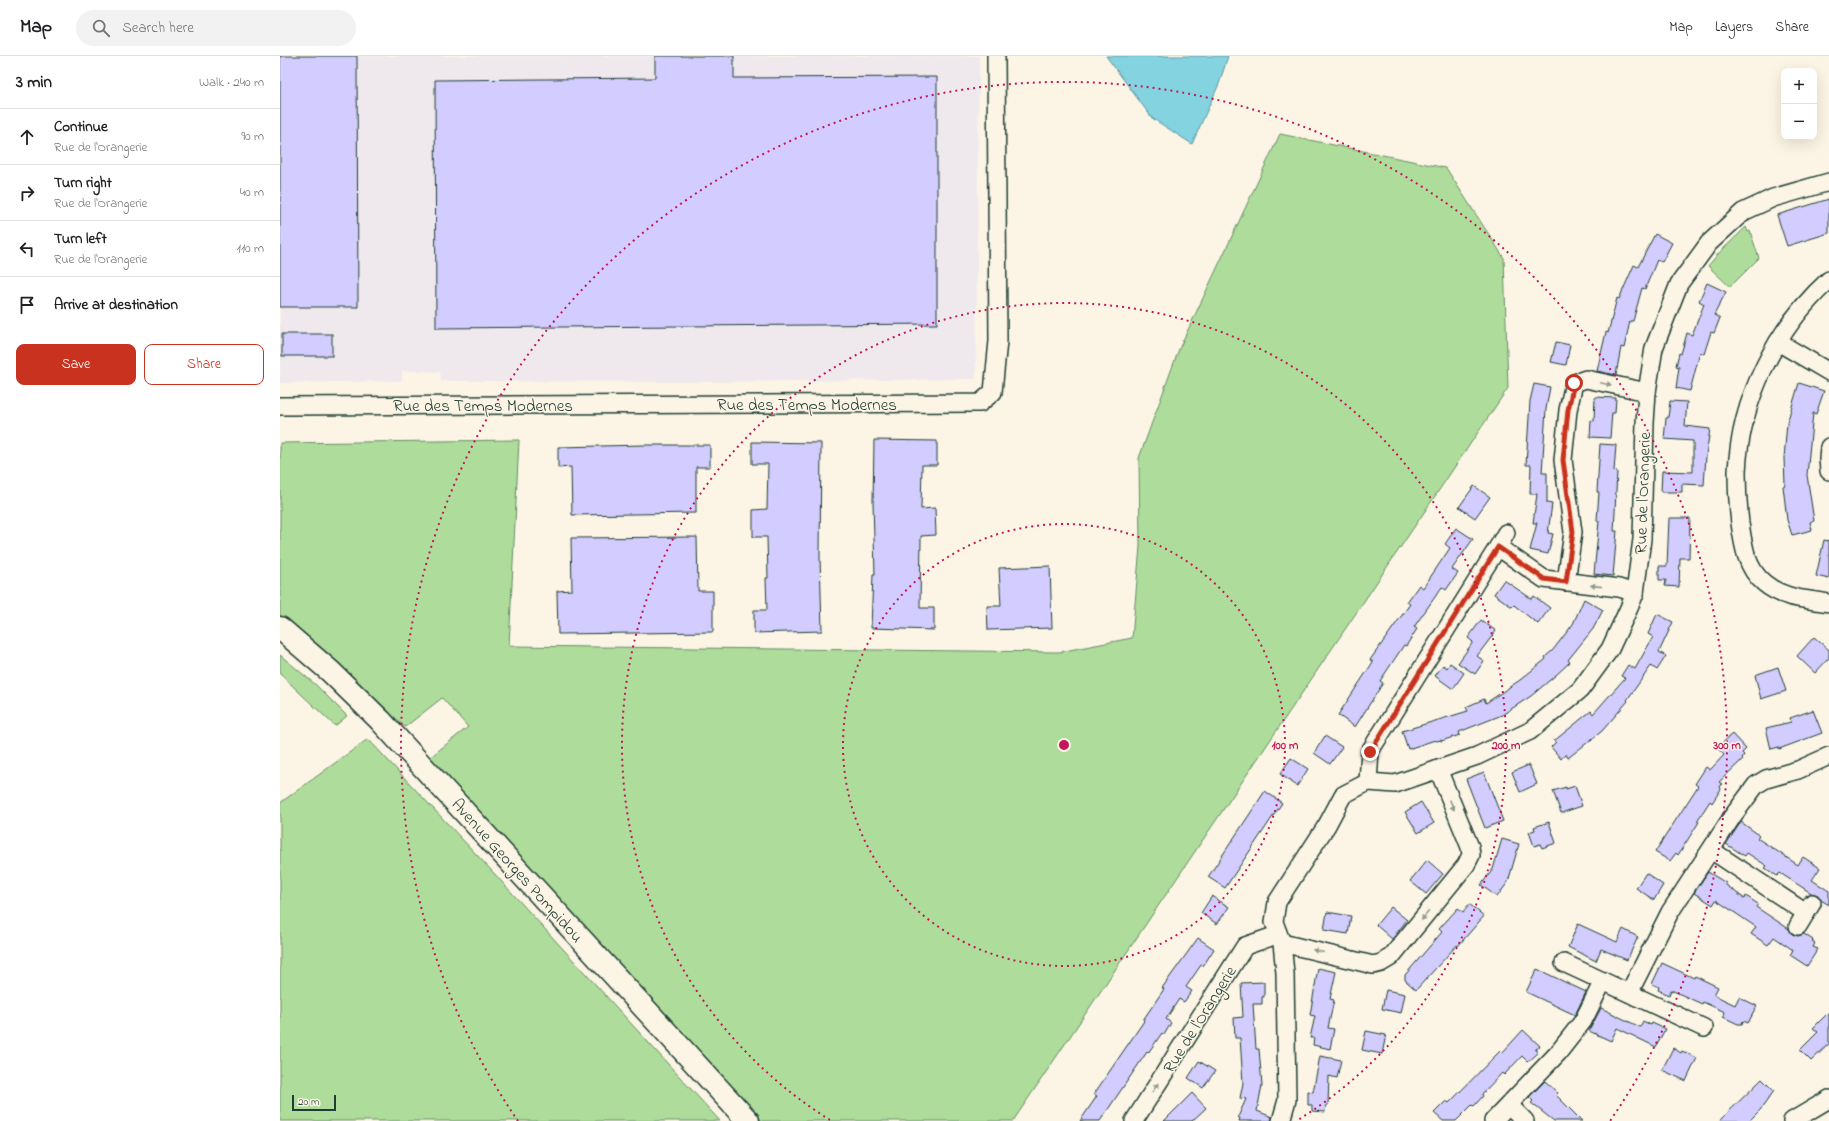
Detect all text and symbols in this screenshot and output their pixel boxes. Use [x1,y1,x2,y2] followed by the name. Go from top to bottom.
[76,10,356,46] search box
[20,14,52,41] text: Map
[90,17,112,39] icon: search
[122,17,194,39] text: Search here
[1669,17,1693,38] text: Map
[1715,17,1753,38] text: Layers
[1775,17,1809,38] text: Share
[1781,68,1817,140] map controls
[1781,68,1817,104] button: +
[16,70,52,95] text: 3 min
[199,73,264,92] text: Walk · 240 m
[1781,104,1817,140] button: −
[54,116,108,138] text: Continue
[16,126,38,148] icon: ahead
[241,127,264,146] text: 90 m
[54,138,147,157] text: Rue de l'Orangerie
[54,172,112,194] text: Turn right
[16,182,38,204] icon: right
[240,183,264,202] text: 40 m
[54,194,147,213] text: Rue de l'Orangerie
[54,228,107,250] text: Turn left
[16,238,38,260] icon: left
[237,239,264,258] text: 110 m
[54,250,147,269] text: Rue de l'Orangerie
[16,294,38,316] icon: arrive
[54,294,178,316] text: Arrive at destination
[16,344,136,385] button: Save
[144,344,264,385] button: Share
[1565,374,1583,392] route start
[1600,381,1613,387] one-way arrow
[717,393,897,418] street label: Rue des Temps Modernes
[393,394,573,419] street label: Rue des Temps Modernes
[1629,431,1660,555] street label: Rue de l'Orangerie
[1590,582,1602,589] one-way arrow
[1272,737,1299,755] text: 100 m
[1491,737,1521,755] text: 200 m
[1712,737,1742,755] text: 300 m
[1057,738,1071,752] centre of rings
[1361,743,1379,761] route end
[444,793,589,950] street label: Avenue Georges Pompidou
[1450,800,1456,812] one-way arrow
[1420,910,1429,921] one-way arrow
[1312,948,1324,954] one-way arrow
[1157,961,1245,1079] street label: Rue de l'Orangerie
[1151,1083,1159,1093] one-way arrow
[292,1093,336,1112] scale bar
[298,1094,320,1110] text: 20 m

